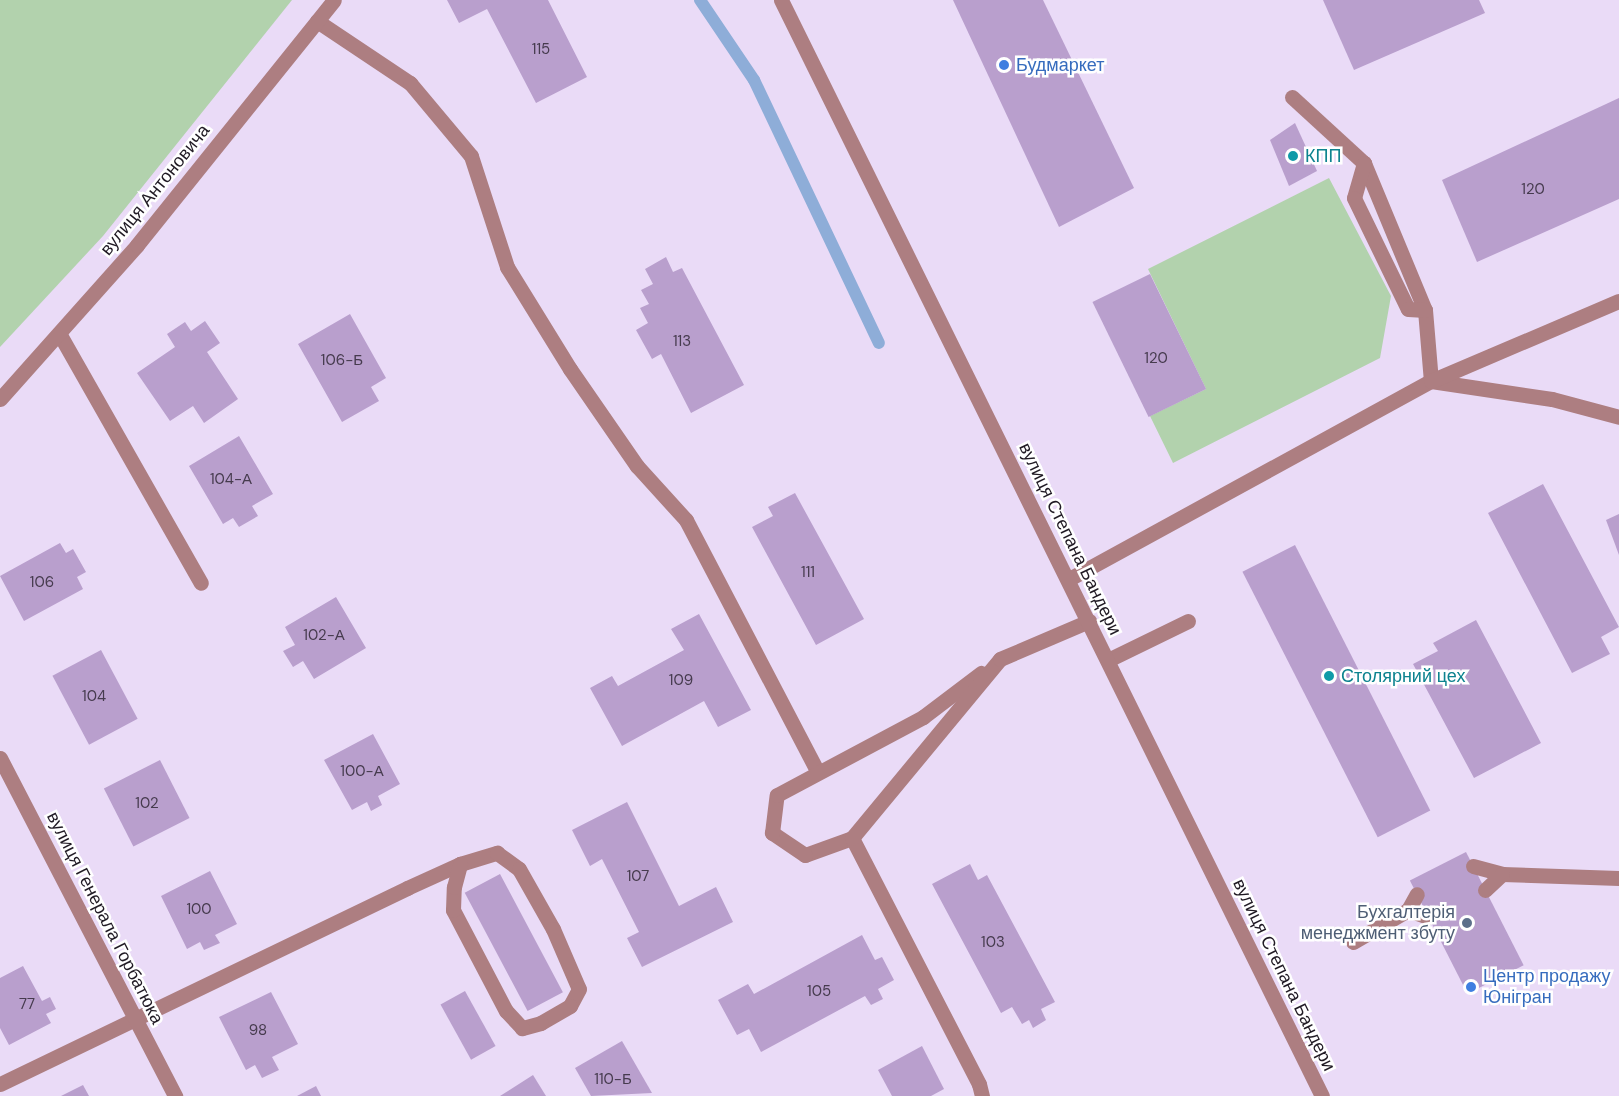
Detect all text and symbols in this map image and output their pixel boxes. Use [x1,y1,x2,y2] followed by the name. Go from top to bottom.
[532,41,550,59] house number: 115
[1016,54,1104,76] place label: Будмаркет
[997,58,1011,72] marker: Будмаркет
[96,120,214,260] street label: вулиця Антоновича
[1305,145,1341,167] place label: КПП
[1286,149,1300,163] marker: КПП
[1521,181,1545,199] house number: 120
[673,333,691,351] house number: 113
[1144,350,1168,368] house number: 120
[321,352,363,370] house number: 106-Б
[1014,439,1126,639] street label: вулиця Степана Бандери
[210,471,252,489] house number: 104-А
[801,564,815,582] house number: 111
[30,574,54,592] house number: 106
[303,627,345,645] house number: 102-А
[1341,665,1465,687] place label: Столярний цех
[1322,669,1336,683] marker: Столярний цех
[669,672,693,690] house number: 109
[82,688,106,706] house number: 104
[340,763,384,781] house number: 100-А
[135,795,159,813] house number: 102
[42,808,168,1028] street label: вулиця Генерала Горбатюка
[627,868,649,886] house number: 107
[1228,875,1340,1075] street label: вулиця Степана Бандери
[186,901,212,919] house number: 100
[1301,902,1455,944] place label: Бухгалтерія менеджмент збуту
[1460,916,1474,930] marker: Бухгалтерія менеджмент збуту
[981,934,1005,952] house number: 103
[1483,966,1610,1008] place label: Центр продажу Юнігран
[1464,980,1478,994] marker: Центр продажу Юнігран
[807,983,831,1001] house number: 105
[19,996,35,1014] house number: 77
[249,1022,267,1040] house number: 98
[594,1071,632,1089] house number: 110-Б

